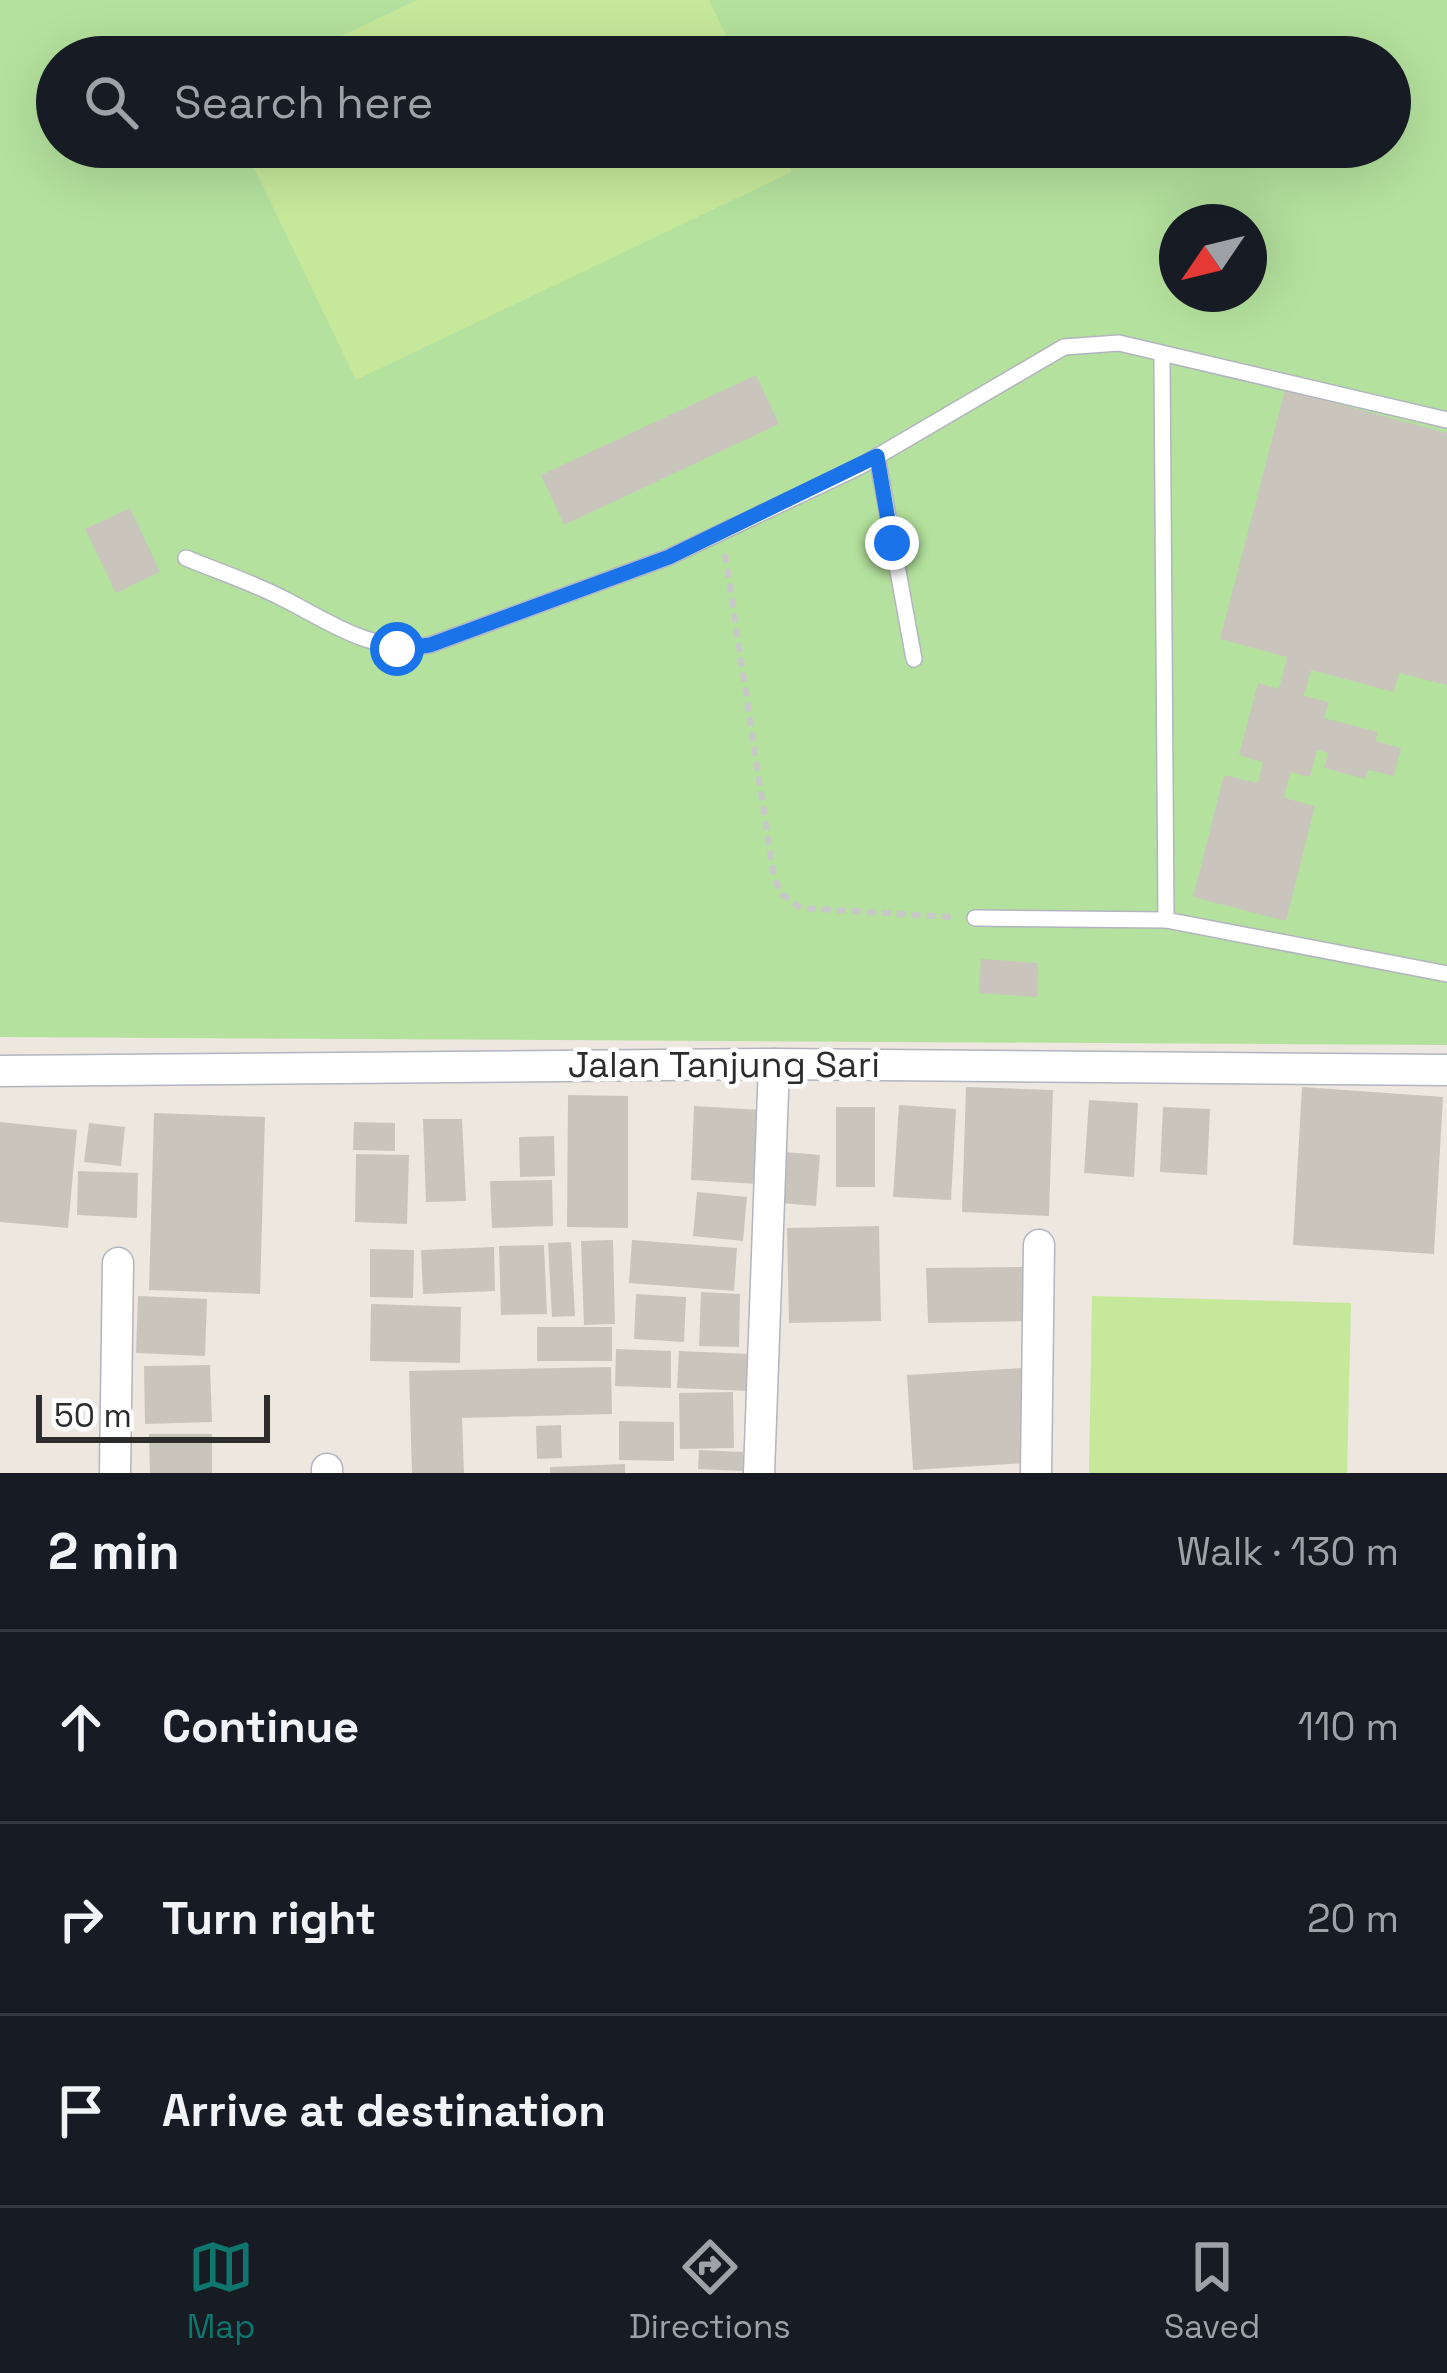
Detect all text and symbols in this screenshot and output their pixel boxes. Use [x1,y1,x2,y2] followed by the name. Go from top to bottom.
[36,36,1411,168] search box
[78,69,144,135] icon: search
[174,74,433,131] text: Search here
[1159,204,1267,312] north arrow
[865,516,919,570] route end
[370,622,424,676] route start
[568,1042,880,1088] street label: Jalan Tanjung Sari
[36,1389,270,1442] scale bar
[54,1395,132,1437] text: 50 m
[48,1519,180,1584] text: 2 min
[1177,1527,1399,1576] text: Walk · 130 m
[48,1694,114,1760] icon: ahead
[162,1698,359,1755] text: Continue
[1298,1702,1399,1751] text: 110 m
[48,1886,114,1952] icon: right
[162,1890,376,1947] text: Turn right
[1307,1894,1399,1943] text: 20 m
[48,2078,114,2144] icon: arrive
[162,2082,606,2139] text: Arrive at destination
[187,2234,255,2348] tab: Map
[629,2234,791,2348] tab: Directions
[1164,2234,1260,2348] tab: Saved

